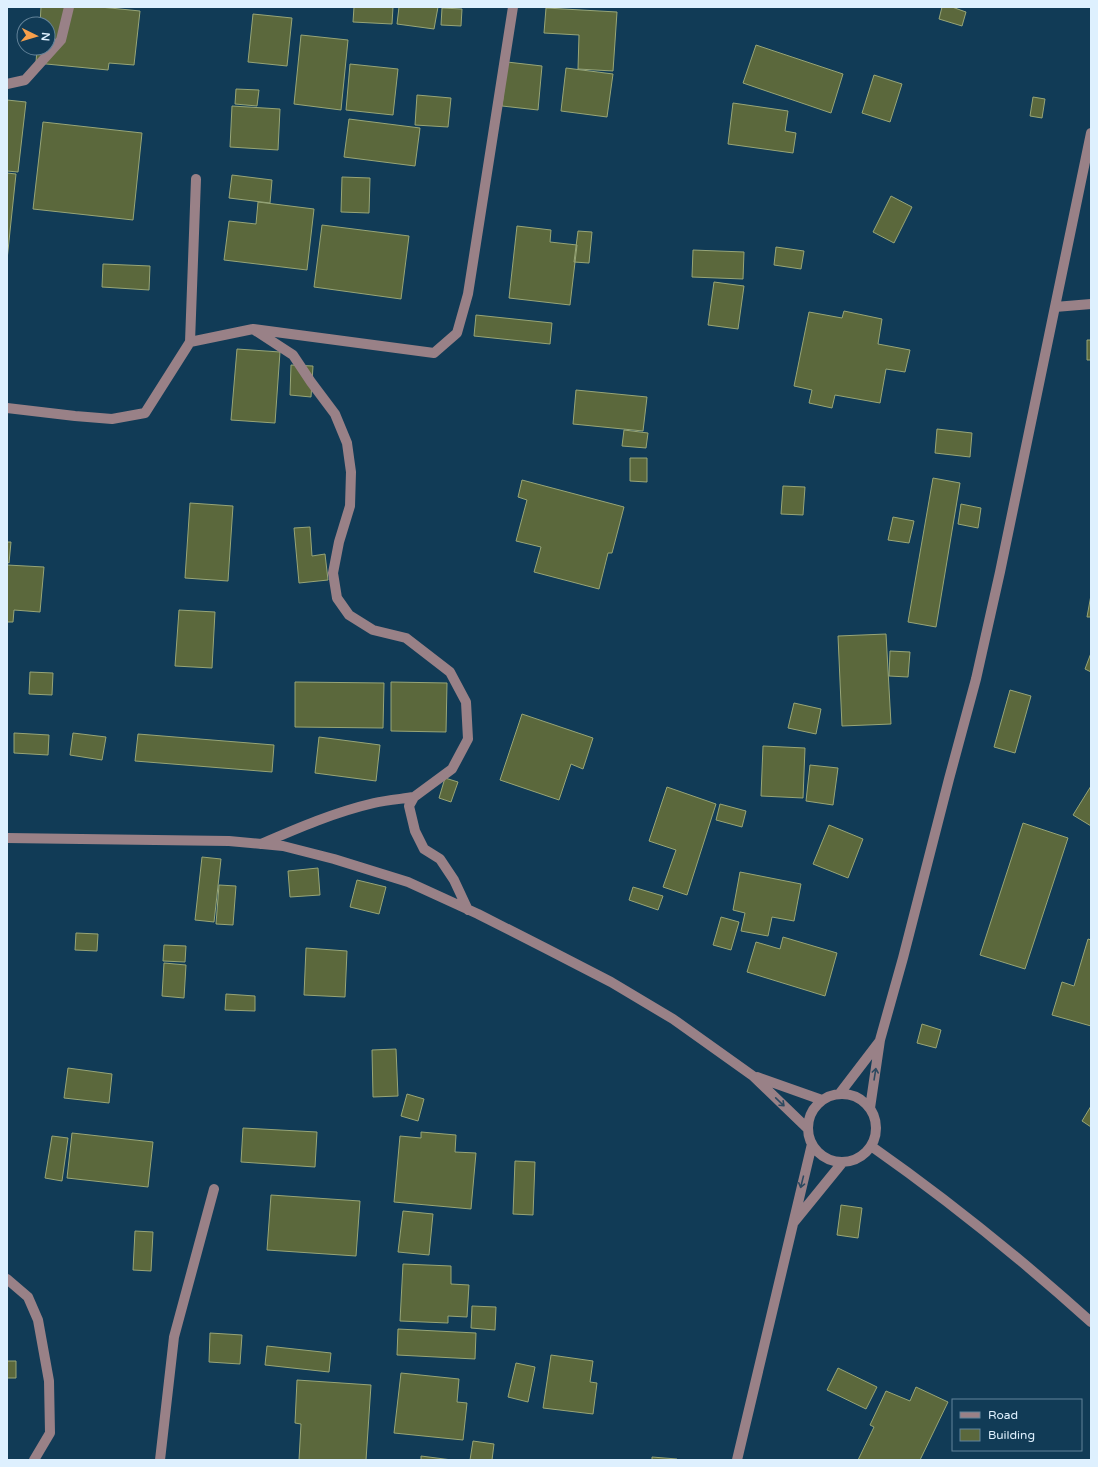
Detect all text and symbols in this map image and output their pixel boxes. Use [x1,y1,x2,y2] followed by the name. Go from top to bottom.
[16,16,56,56] north arrow
[39,32,52,42] text: N
[871,1068,879,1081] one-way arrow
[775,1097,785,1107] one-way arrow
[798,1175,806,1188] one-way arrow
[952,1399,1082,1451] legend
[988,1408,1018,1422] text: Road
[988,1428,1035,1442] text: Building

